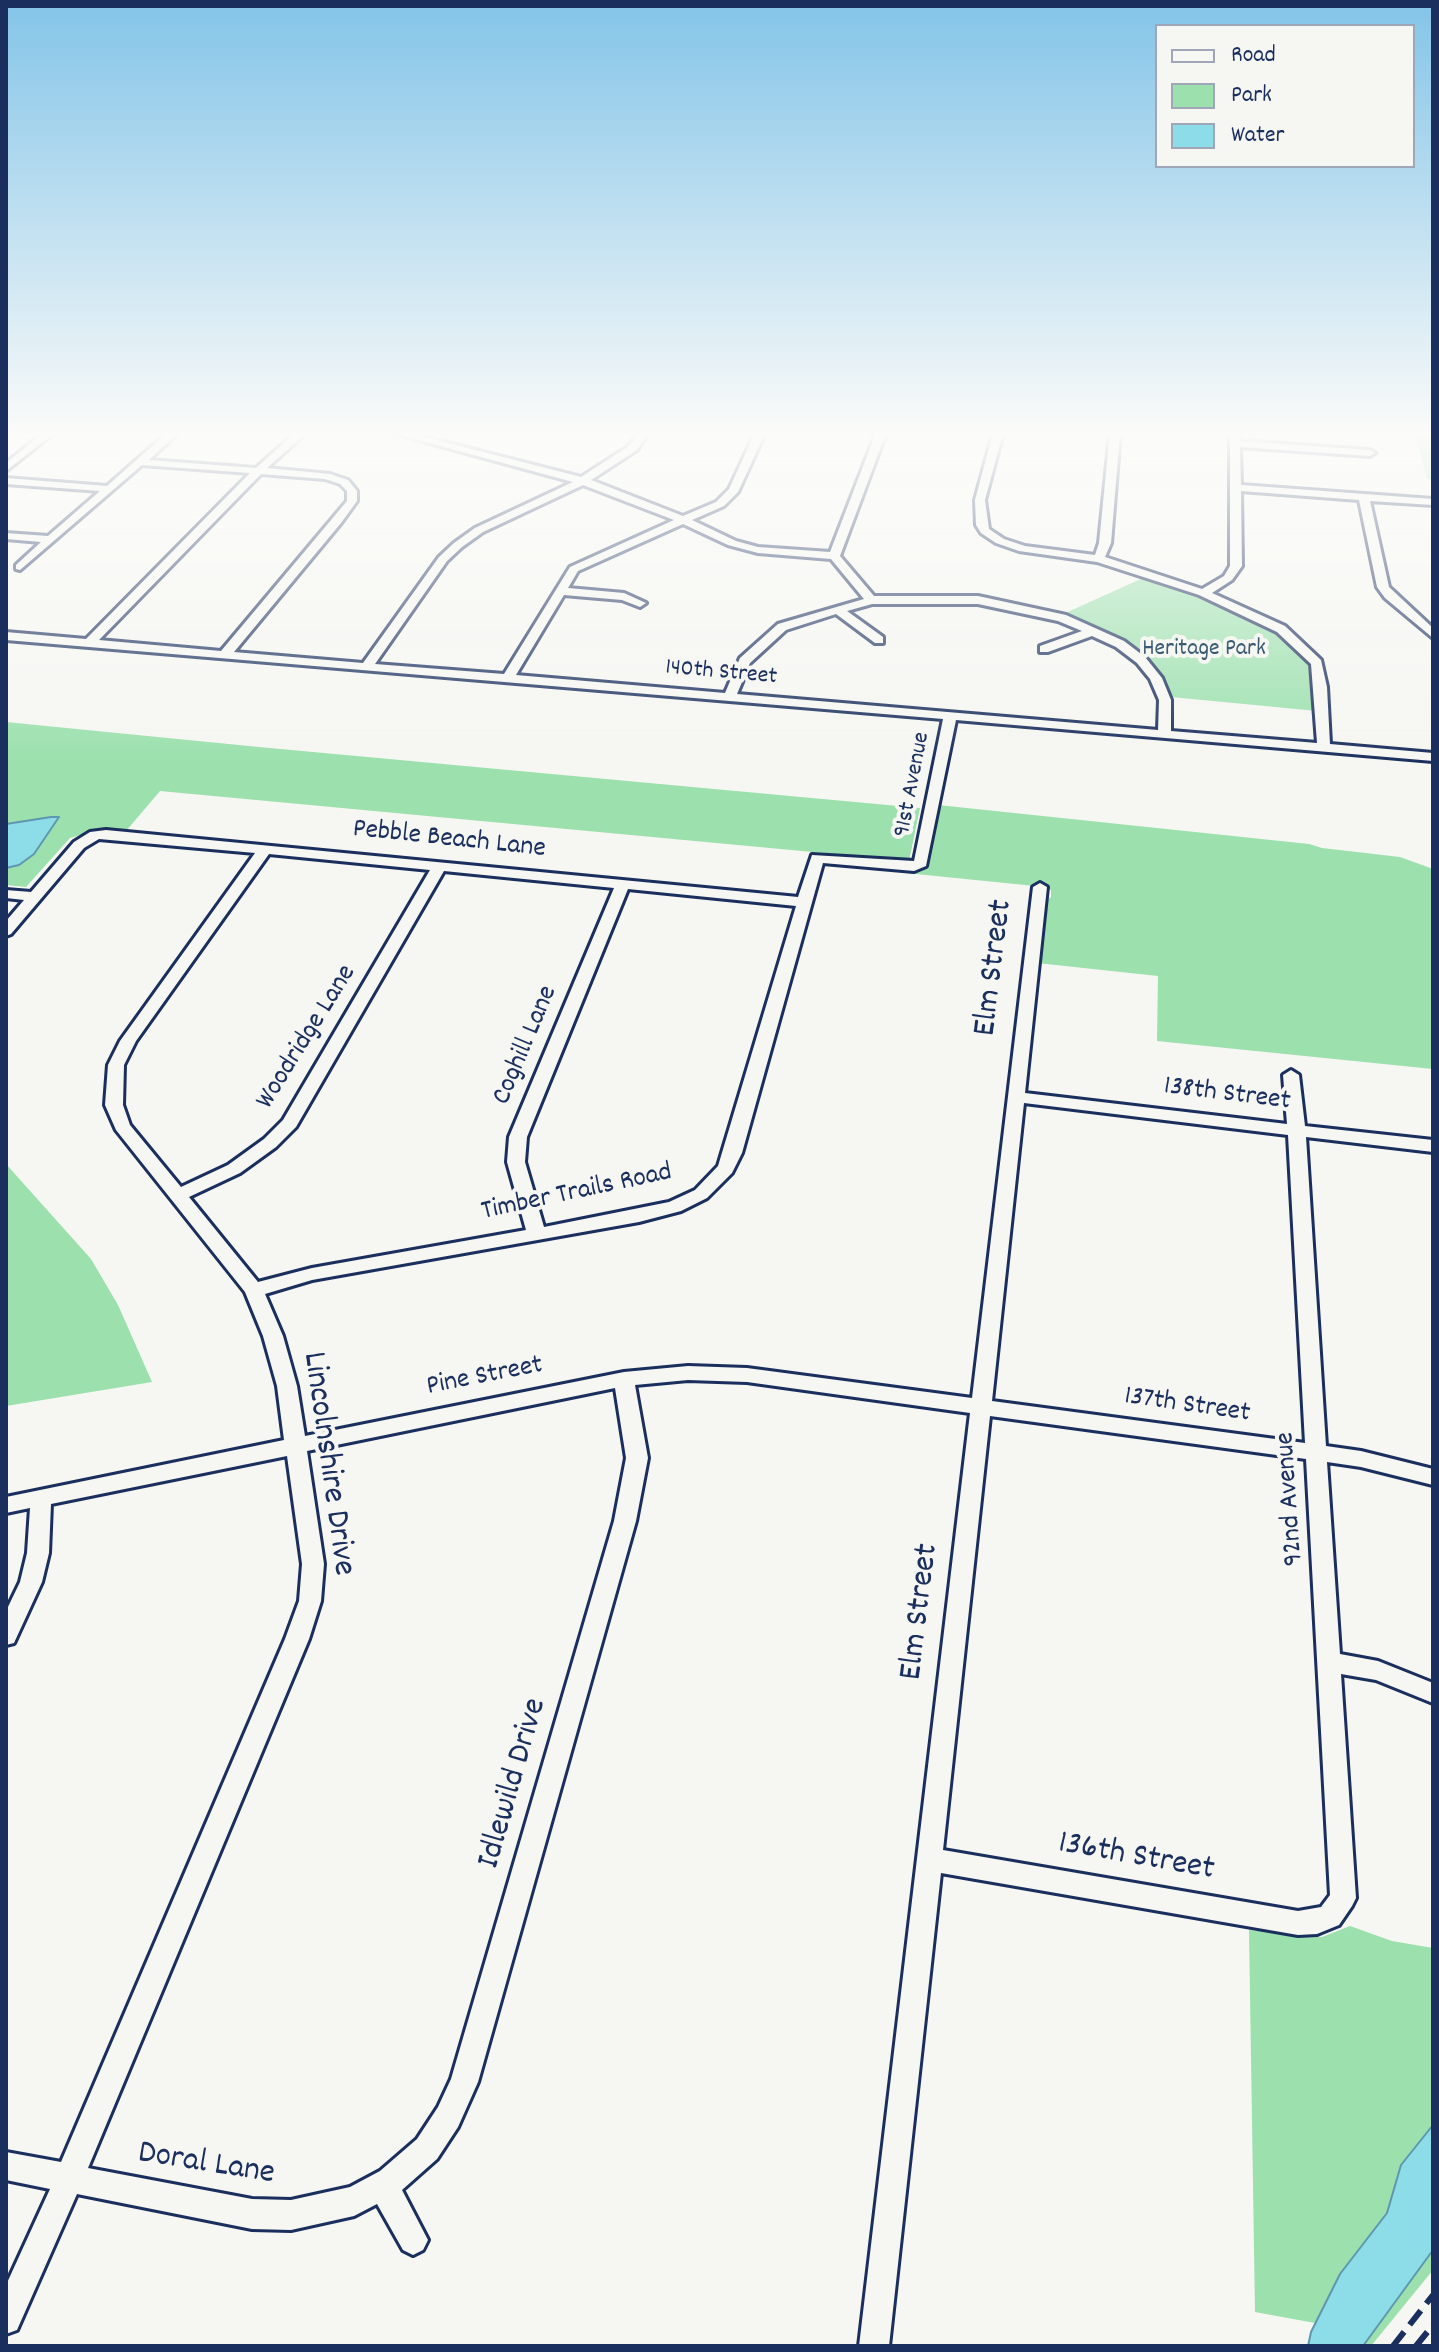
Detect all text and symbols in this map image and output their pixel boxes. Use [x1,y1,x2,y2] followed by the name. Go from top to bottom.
[1155,24,1415,168] legend
[1231,39,1276,73] text: Road
[1231,79,1272,113] text: Park
[1231,119,1284,153] text: Water
[1142,637,1266,665] park label: Heritage Park
[664,655,778,693] street label: 140th Street
[890,730,938,840] street label: 91st Avenue
[351,814,547,868] street label: Pebble Beach Lane
[967,897,1025,1039] street label: Elm Street
[250,960,366,1116] street label: Woodridge Lane
[487,981,567,1111] street label: Coghill Lane
[1162,1072,1292,1120] street label: 138th Street
[479,1157,675,1231] street label: Timber Trails Road
[290,1350,362,1578] street label: Lincolnshire Drive
[424,1350,546,1406] street label: Pine Street
[1122,1382,1252,1432] street label: 137th Street
[1271,1431,1313,1567] street label: 92nd Avenue
[893,1541,951,1683] street label: Elm Street
[471,1694,559,1874] street label: Idlewild Drive
[1055,1825,1217,1893] street label: 136th Street
[135,2135,277,2197] street label: Doral Lane

